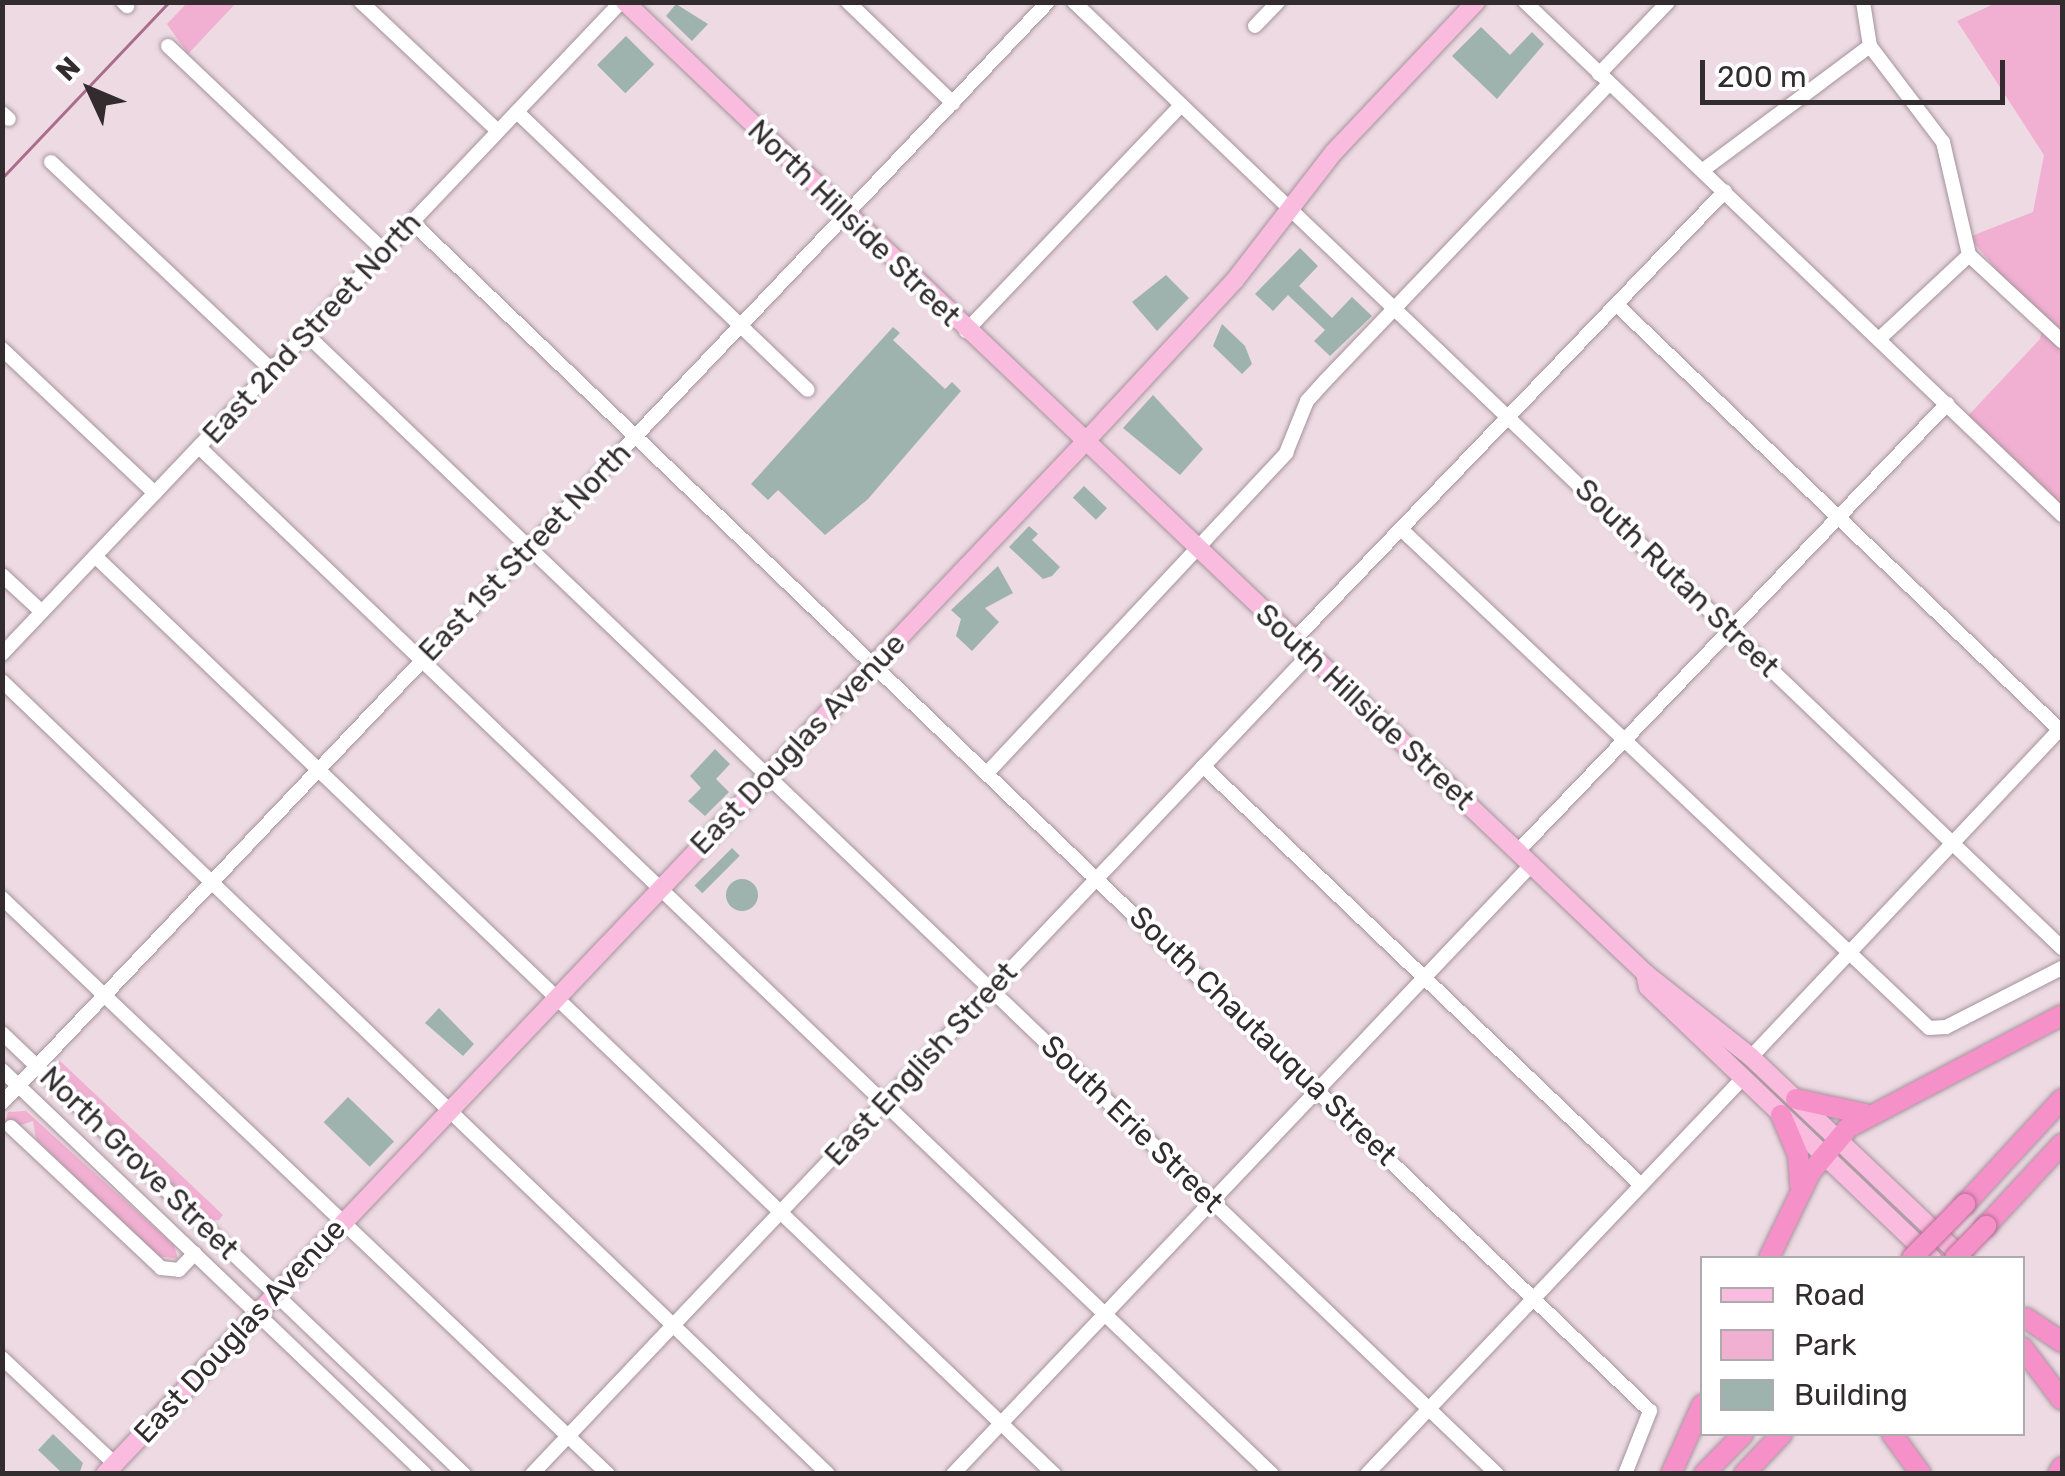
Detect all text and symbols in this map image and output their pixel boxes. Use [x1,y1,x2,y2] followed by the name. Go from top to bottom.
[40,40,140,140] north arrow
[1705,40,2010,102] scale bar
[49,50,87,88] text: N
[1717,59,1807,95] text: 200 m
[740,112,968,334] street label: North Hillside Street
[195,205,429,451] street label: East 2nd Street North
[411,435,639,669] street label: East 1st Street North
[1568,471,1786,685] street label: South Rutan Street
[1248,596,1482,818] street label: South Hillside Street
[683,626,913,862] street label: East Douglas Avenue
[1122,899,1404,1173] street label: South Chautauqua Street
[817,955,1025,1173] street label: East English Street
[1034,1028,1230,1220] street label: South Erie Street
[32,1059,246,1267] street label: North Grove Street
[126,1211,354,1451] street label: East Douglas Avenue
[1700,1256,2025,1436] legend
[1794,1277,1865,1313] text: Road
[1794,1327,1856,1363] text: Park
[1794,1377,1908,1413] text: Building

